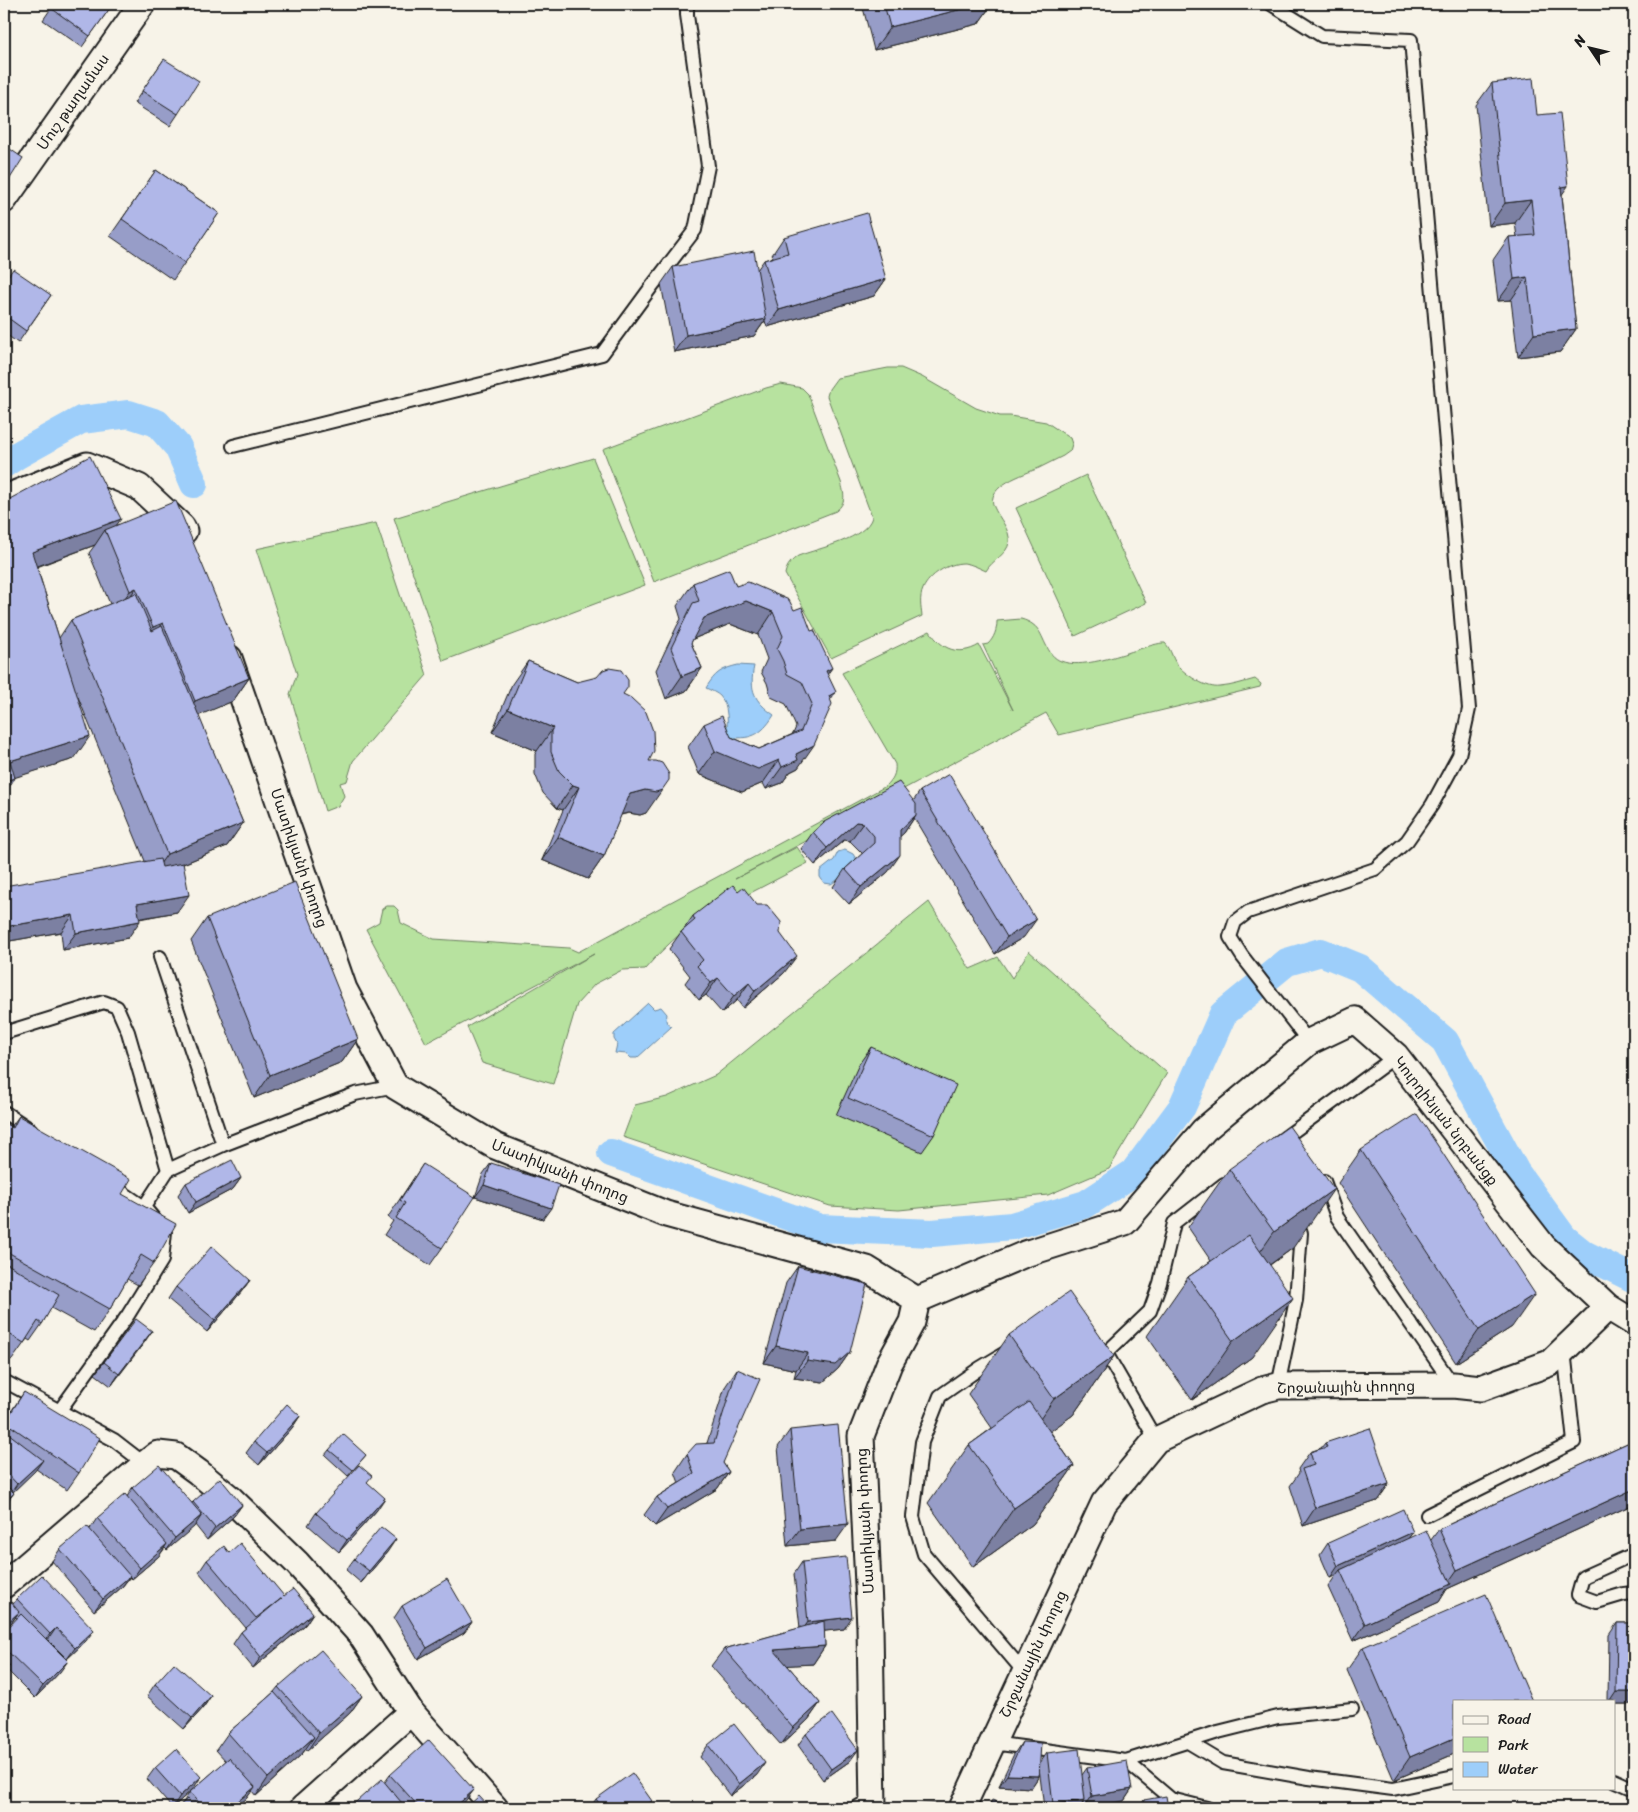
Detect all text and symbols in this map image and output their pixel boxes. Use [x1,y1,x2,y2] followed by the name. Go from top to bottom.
[1566,22,1616,72] north arrow
[1566,29,1593,53] text: N
[30,48,116,156] street label: Մուշ թաղամաս
[263,785,335,931] street label: Մատիկյանի փողոց
[1387,1050,1505,1192] street label: Կուրղինյան նրբանցք
[487,1132,633,1210] street label: Մատիկյանի փողոց
[1277,1373,1415,1401] street label: Շրջանային փողոց
[848,1447,882,1595] street label: Մատիկյանի փողոց
[992,1586,1074,1722] street label: Շրջանային փողոց
[1453,1700,1616,1790] legend
[1498,1706,1531,1732] text: Road
[1498,1732,1529,1758] text: Park
[1498,1756,1538,1782] text: Water

